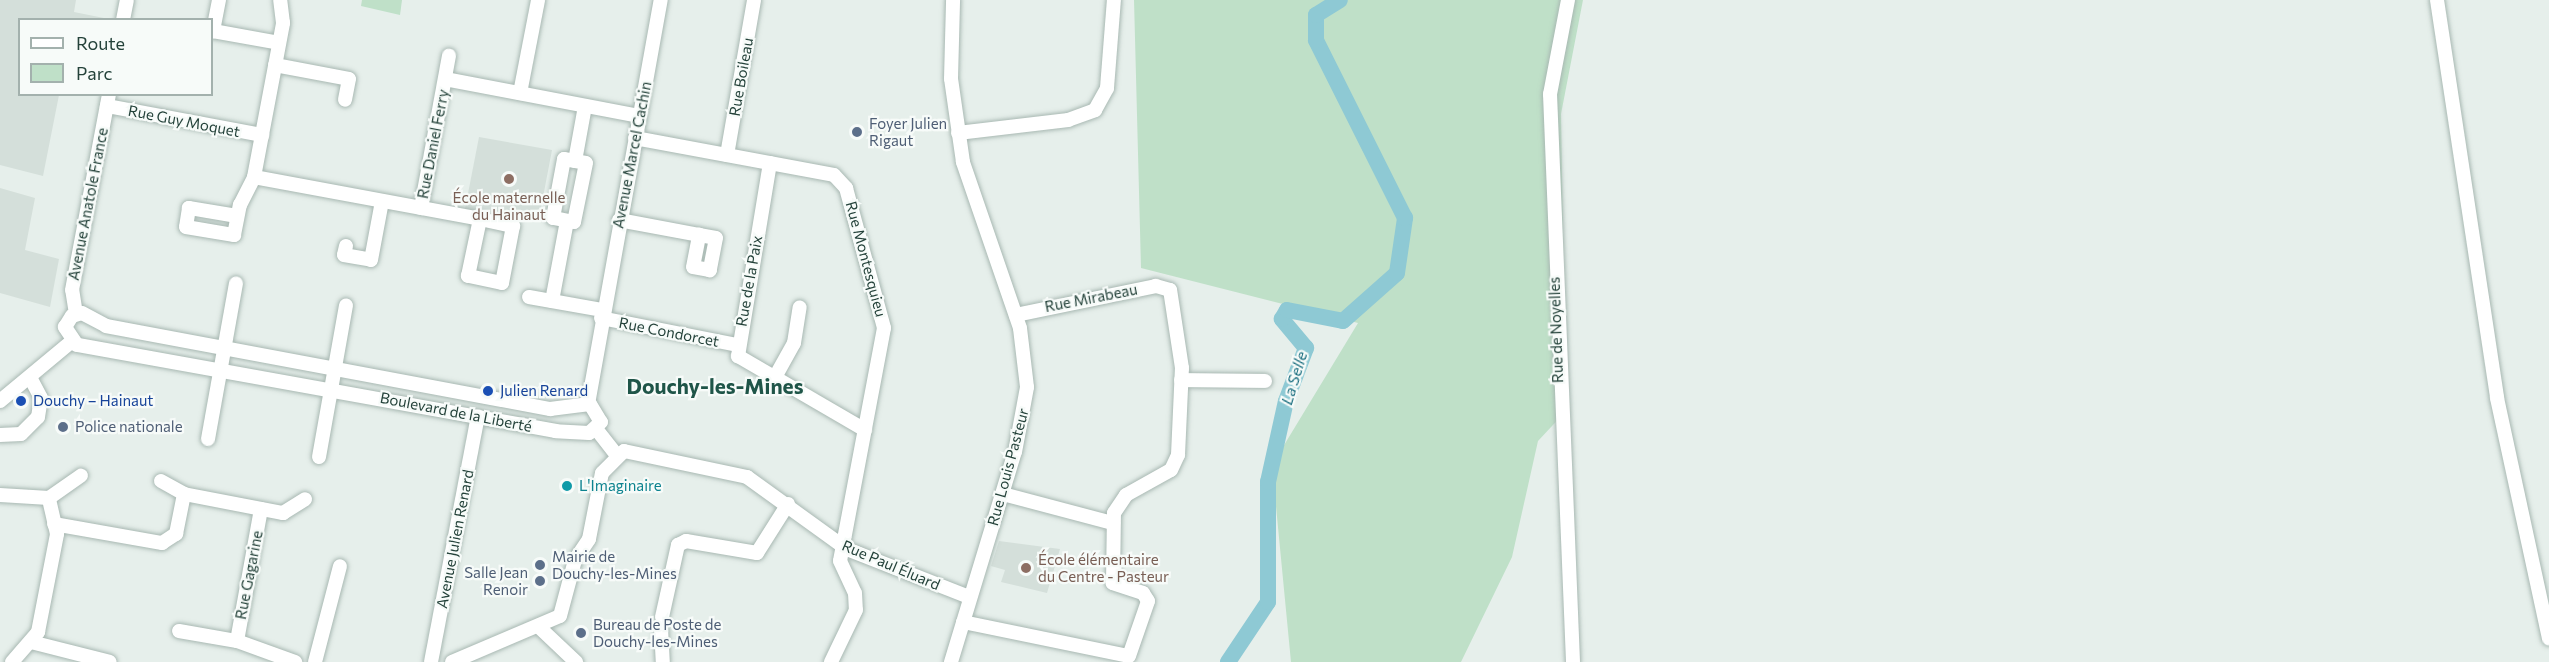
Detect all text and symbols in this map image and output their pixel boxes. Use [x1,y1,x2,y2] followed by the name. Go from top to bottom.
[18,18,213,96] legend
[76,32,125,54] text: Route
[725,36,757,118] street label: Rue Boileau
[76,62,113,84] text: Parc
[609,80,655,230] street label: Avenue Marcel Cachin
[414,88,452,200] street label: Rue Daniel Ferry
[127,101,241,141] street label: Rue Guy Moquet
[869,114,947,149] place label: Foyer Julien Rigaut
[850,125,864,139] marker: Foyer Julien Rigaut
[64,126,112,282] street label: Avenue Anatole France
[502,172,516,186] marker: École maternelle du Hainaut
[453,188,565,223] place label: École maternelle du Hainaut
[842,199,890,319] street label: Rue Montesquieu
[732,234,766,328] street label: Rue de la Paix
[1545,277,1567,383] street label: Rue de Noyelles
[1043,280,1139,316] street label: Rue Mirabeau
[617,313,721,351] street label: Rue Condorcet
[1277,349,1311,407] water label: La Selle
[627,373,803,399] district label: Douchy-les-Mines
[500,382,588,400] place label: Julien Renard
[481,384,495,398] marker: Julien Renard
[379,388,533,436] street label: Boulevard de la Liberté
[33,392,153,410] place label: Douchy – Hainaut
[14,394,28,408] marker: Douchy – Hainaut
[984,406,1032,528] street label: Rue Louis Pasteur
[75,418,183,436] place label: Police nationale
[56,420,70,434] marker: Police nationale
[433,468,477,610] street label: Avenue Julien Renard
[579,477,662,495] place label: L'Imaginaire
[560,479,574,493] marker: L'Imaginaire
[232,529,266,621] street label: Rue Gagarine
[839,536,943,594] street label: Rue Paul Éluard
[552,547,677,582] place label: Mairie de Douchy-les-Mines
[1038,550,1169,585] place label: École élémentaire du Centre - Pasteur
[533,558,547,572] marker: Mairie de Douchy-les-Mines
[1019,561,1033,575] marker: École élémentaire du Centre - Pasteur
[464,563,528,598] place label: Salle Jean Renoir
[533,574,547,588] marker: Salle Jean Renoir
[593,615,721,650] place label: Bureau de Poste de Douchy-les-Mines
[574,626,588,640] marker: Bureau de Poste de Douchy-les-Mines

